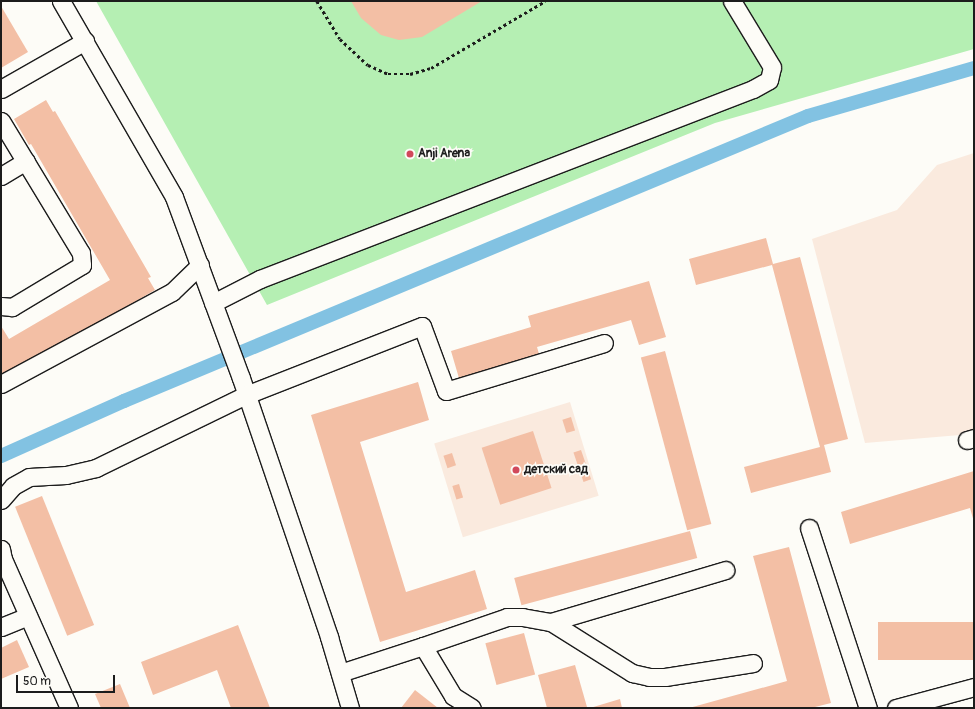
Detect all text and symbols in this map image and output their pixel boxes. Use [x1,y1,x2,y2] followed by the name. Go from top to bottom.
[418,147,470,161] place label: Anji Arena
[405,149,415,159] marker: Anji Arena
[524,463,588,477] place label: детский сад
[511,465,521,475] marker: детский сад
[18,667,117,693] scale bar
[23,674,51,689] text: 50 m

